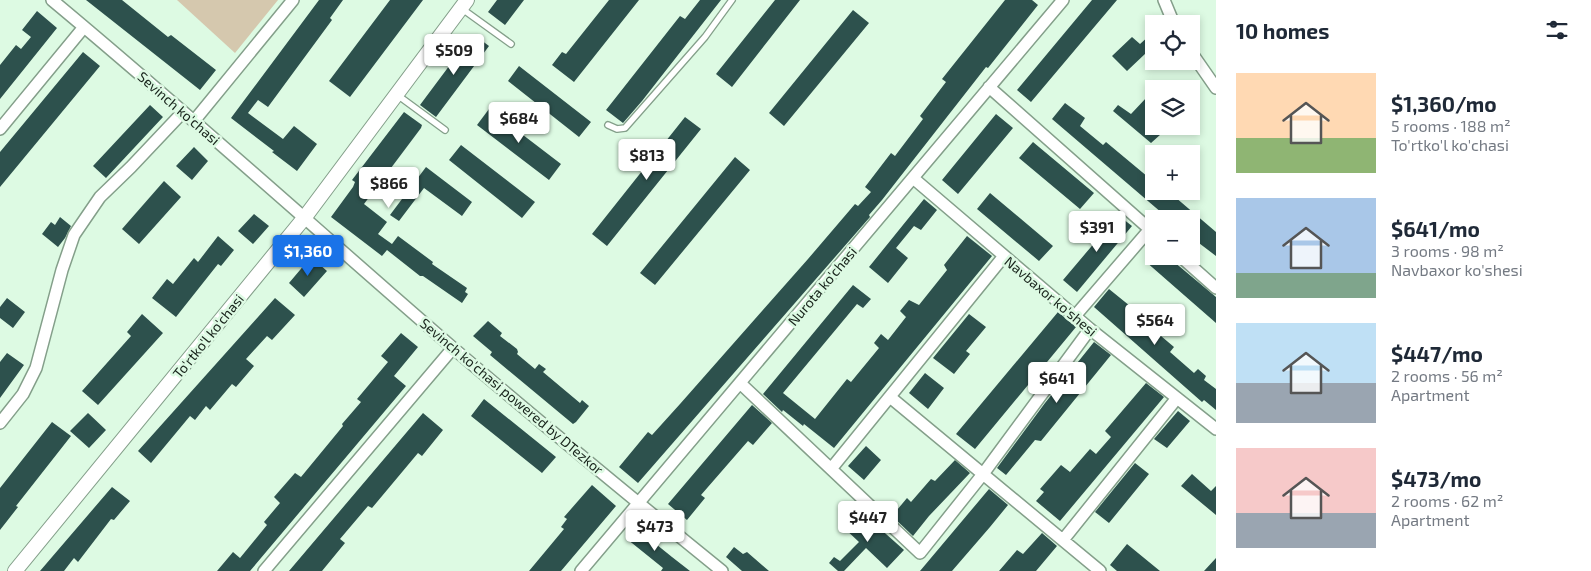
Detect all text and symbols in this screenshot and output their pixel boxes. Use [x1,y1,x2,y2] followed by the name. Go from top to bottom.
[1145,15,1200,265] map controls
[1145,15,1200,70] button: locate
[1543,16,1571,44] icon: filters
[1236,18,1329,43] text: 10 homes
[424,34,484,76] pin: $509
[435,40,473,59] text: $509
[135,68,223,148] street label: Sevinch ko'chasi
[1145,80,1200,135] button: layers
[1391,91,1497,116] text: $1,360/mo
[1276,93,1336,153] icon: home
[489,102,549,144] pin: $684
[500,108,538,127] text: $684
[1391,116,1511,135] text: 5 rooms · 188 m²
[1391,135,1509,154] text: To'rtko'l ko'chasi
[617,138,677,181] pin: $813
[629,145,665,164] text: $813
[1145,145,1200,200] button: +
[359,166,419,209] pin: $866
[370,173,408,192] text: $866
[1067,210,1127,253] pin: $391
[1145,210,1200,265] button: −
[1391,216,1480,241] text: $641/mo
[1080,217,1114,236] text: $391
[1276,218,1336,278] icon: home
[267,234,349,277] pin: $1,360
[284,241,332,260] text: $1,360
[1391,241,1504,260] text: 3 rooms · 98 m²
[784,243,860,329] street label: Nurota ko'chasi
[1001,252,1101,340] street label: Navbaxor ko'shesi
[1391,260,1523,279] text: Navbaxor ko'shesi
[169,291,247,381] street label: To'rtko'l ko'chasi
[1125,304,1185,346] pin: $564
[1136,310,1174,329] text: $564
[417,314,607,478] street label: Sevinch ko'chasi powered by DTezkor
[1391,341,1483,366] text: $447/mo
[1276,343,1336,403] icon: home
[1027,362,1087,404] pin: $641
[1391,366,1503,385] text: 2 rooms · 56 m²
[1039,368,1075,387] text: $641
[1391,385,1470,404] text: Apartment
[1391,466,1481,491] text: $473/mo
[1276,468,1336,528] icon: home
[1391,491,1503,510] text: 2 rooms · 62 m²
[838,500,898,543] pin: $447
[849,507,887,526] text: $447
[625,510,685,552] pin: $473
[1391,510,1470,529] text: Apartment
[637,516,674,535] text: $473

